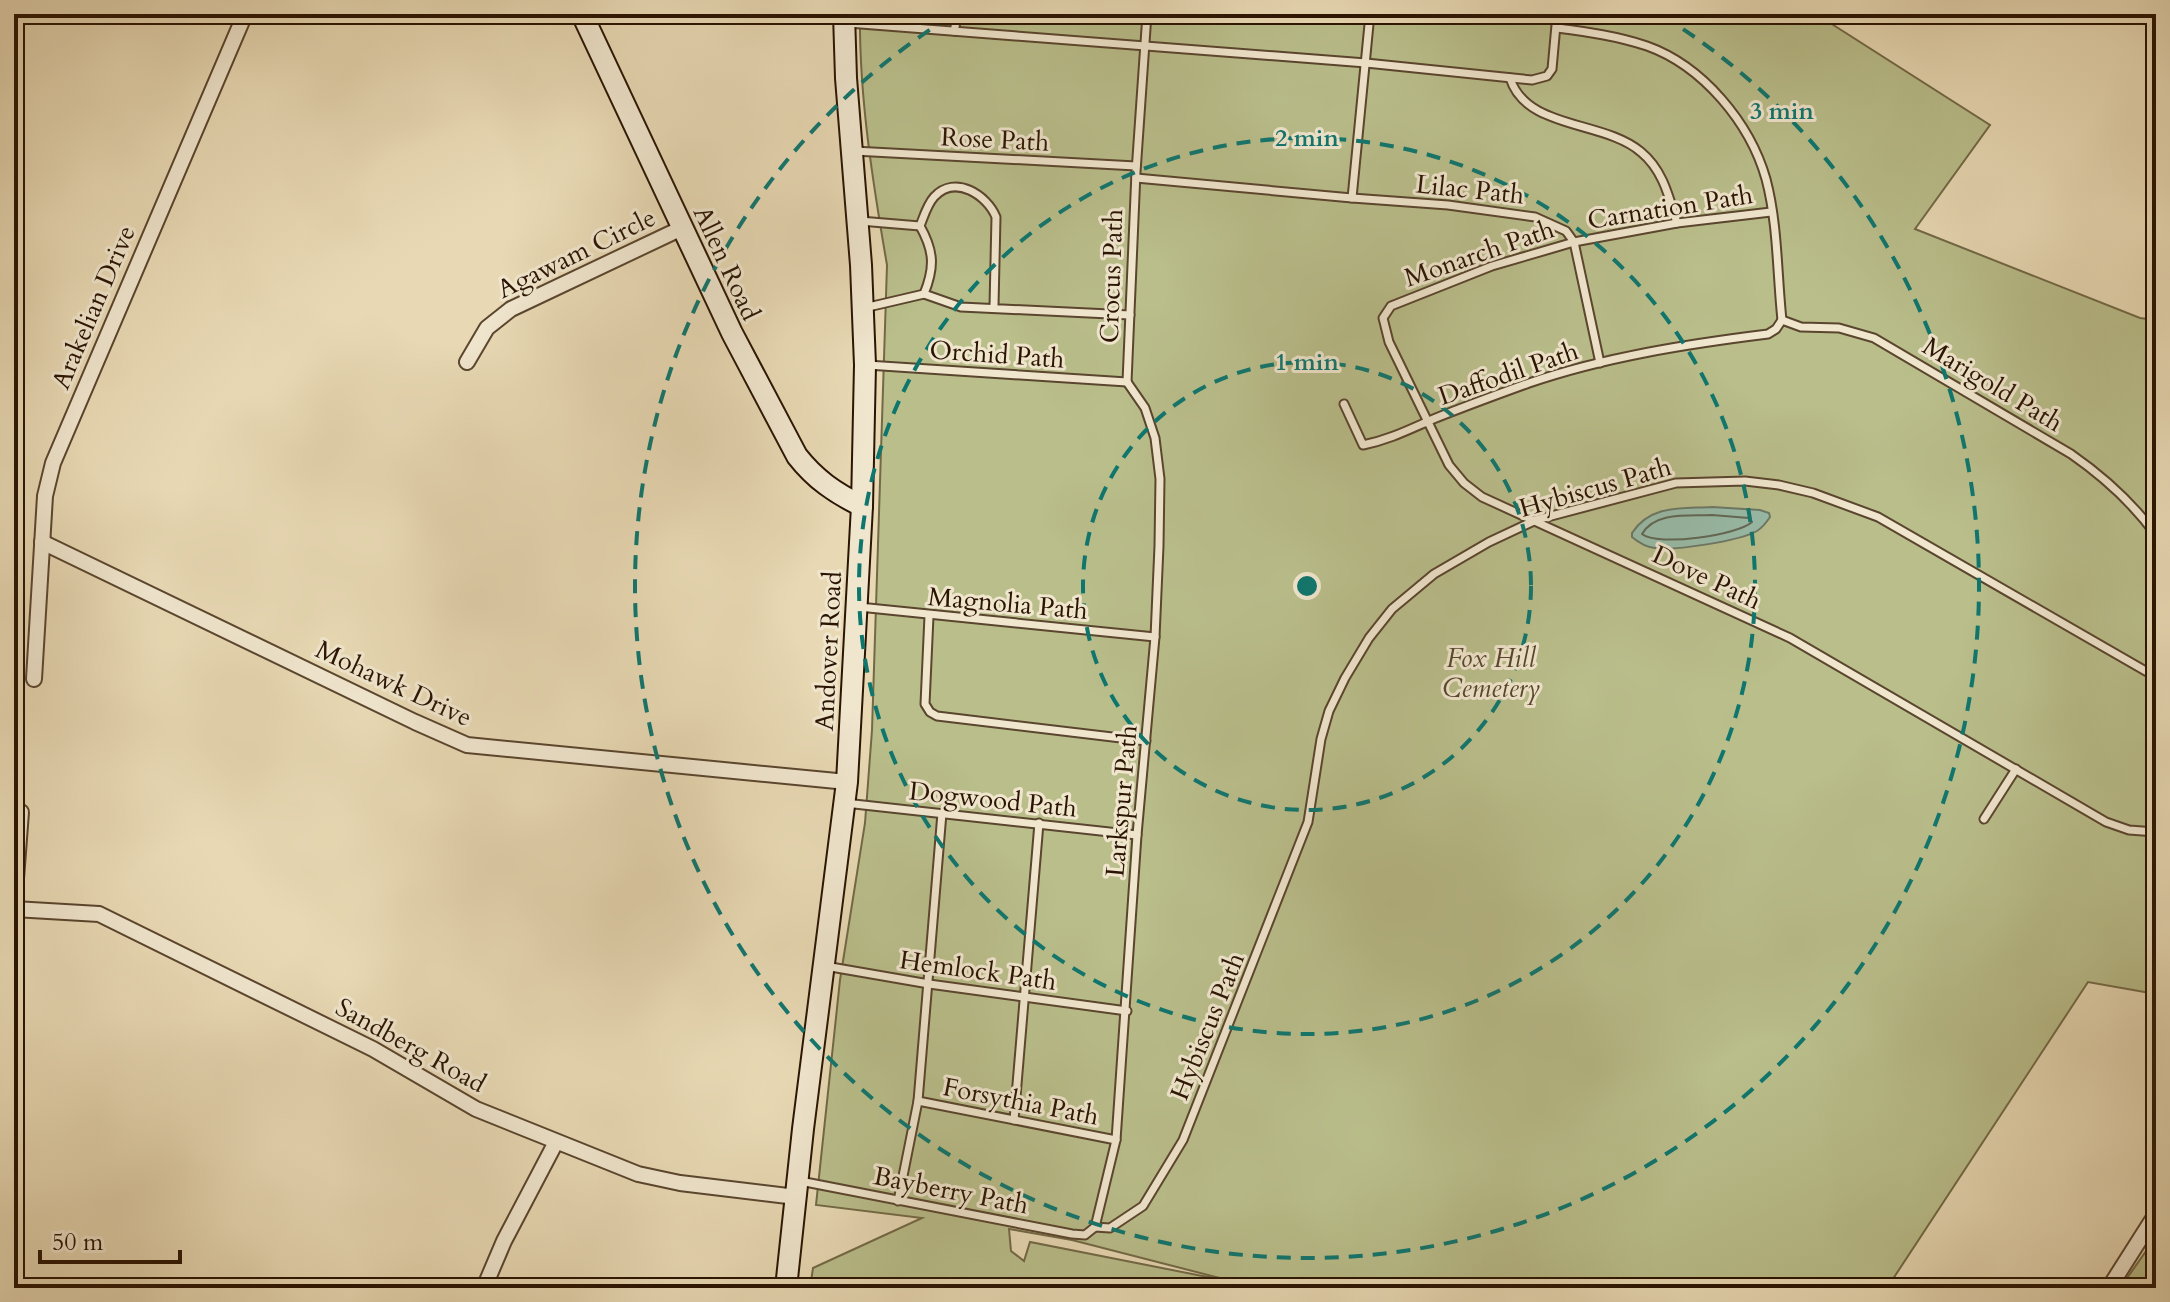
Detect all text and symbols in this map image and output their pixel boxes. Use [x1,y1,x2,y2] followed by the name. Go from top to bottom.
[1750,95,1815,128] text: 3 min
[940,119,1050,160] street label: Rose Path
[1275,122,1340,155] text: 2 min
[1414,166,1526,213] street label: Lilac Path
[1585,177,1755,238] street label: Carnation Path
[491,200,661,307] street label: Agawam Circle
[685,200,768,326] street label: Allen Road
[1092,208,1131,344] street label: Crocus Path
[1400,211,1559,295] street label: Monarch Path
[43,220,144,394] street label: Arakelian Drive
[1916,329,2069,440] street label: Marigold Path
[928,332,1066,377] street label: Orchid Path
[1434,333,1583,414] street label: Daffodil Path
[1275,346,1340,379] text: 1 min
[1515,449,1675,526] street label: Hybiscus Path
[1647,537,1767,618] street label: Dove Path
[807,570,850,732] street label: Andover Road
[1293,572,1321,600] centre of rings
[927,579,1089,628] street label: Magnolia Path
[310,632,478,735] street label: Mohawk Drive
[1442,641,1540,706] park label: Fox Hill Cemetery
[1097,723,1146,879] street label: Larkspur Path
[907,773,1079,826] street label: Dogwood Path
[897,942,1059,999] street label: Hemlock Path
[1162,947,1253,1105] street label: Hybiscus Path
[329,990,492,1101] street label: Sandberg Road
[940,1069,1102,1134] street label: Forsythia Path
[870,1158,1031,1223] street label: Bayberry Path
[40,1214,180,1264] scale bar
[52,1226,104,1259] text: 50 m

